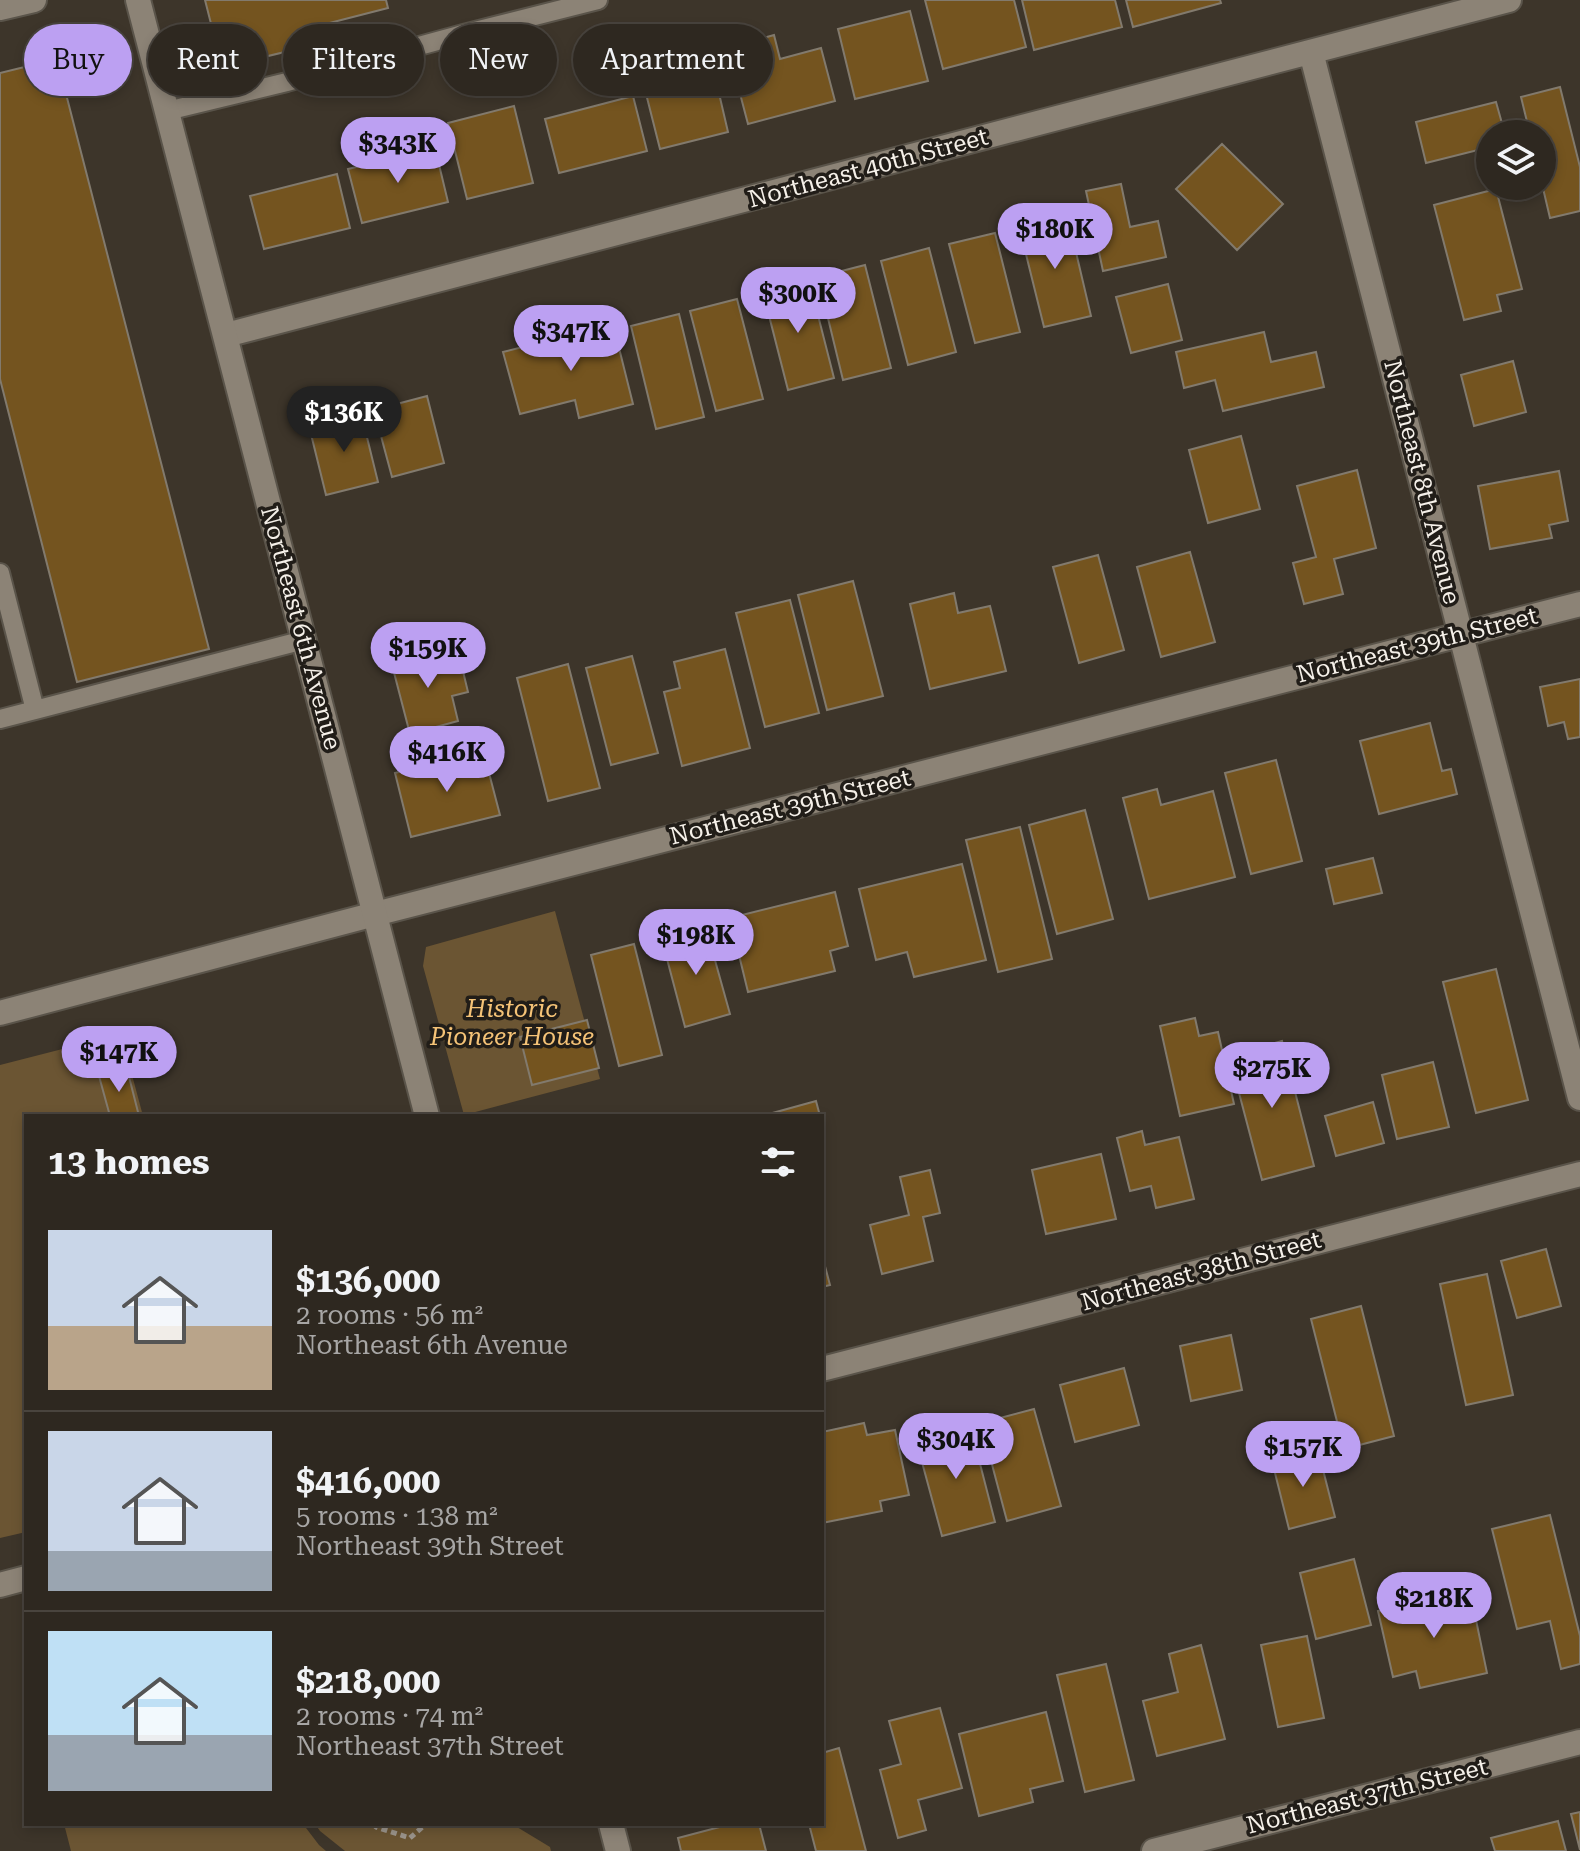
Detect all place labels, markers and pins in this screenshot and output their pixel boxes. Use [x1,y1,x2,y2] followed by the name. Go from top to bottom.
[342,117,454,185] pin: $343K
[999,203,1111,271] pin: $180K
[742,267,854,335] pin: $300K
[515,305,627,373] pin: $347K
[288,386,400,454] pin: $136K
[372,622,484,690] pin: $159K
[391,726,503,794] pin: $416K
[640,909,752,977] pin: $198K
[63,1026,175,1094] pin: $147K
[1216,1042,1328,1110] pin: $275K
[900,1413,1012,1481] pin: $304K
[1247,1421,1359,1489] pin: $157K
[1378,1572,1490,1640] pin: $218K

